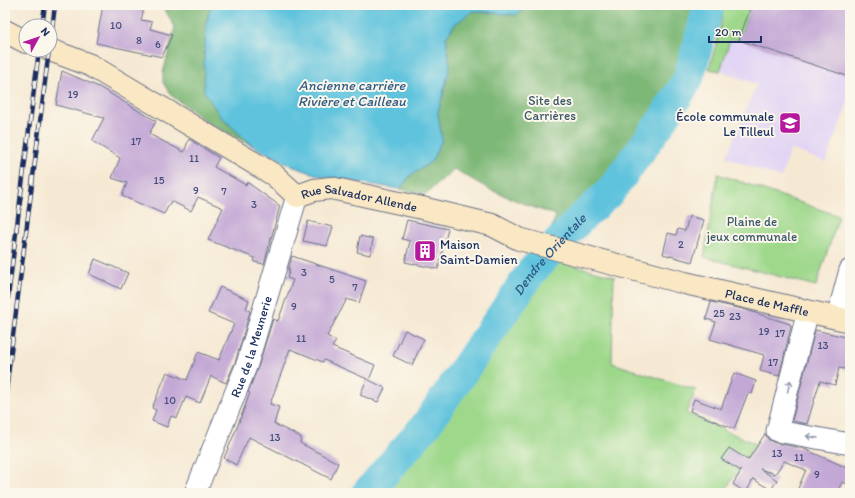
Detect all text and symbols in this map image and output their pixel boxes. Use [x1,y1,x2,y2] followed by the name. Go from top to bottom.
[18,18,58,58] north arrow
[709,18,761,44] scale bar
[110,19,122,32] house number: 10
[38,25,53,39] text: N
[715,25,742,39] text: 20 m
[136,34,142,47] house number: 8
[155,38,161,51] house number: 6
[298,77,406,110] water label: Ancienne carrière Rivière et Cailleau
[68,88,79,101] house number: 19
[524,93,576,123] park label: Site des Carrières
[676,109,774,139] place label: École communale Le Tilleul
[777,110,803,136] school or university icon: École communale Le Tilleul
[131,135,142,148] house number: 17
[189,152,199,165] house number: 11
[154,174,165,187] house number: 15
[298,180,419,214] street label: Rue Salvador Allende
[193,184,199,197] house number: 9
[221,185,227,198] house number: 7
[251,198,257,211] house number: 3
[509,209,590,298] water label: Dendre Orientale
[706,214,797,244] park label: Plaine de jeux communale
[440,237,518,267] place label: Maison Saint-Damien
[412,238,438,264] building icon: Maison Saint-Damien
[678,238,684,251] house number: 2
[301,266,307,279] house number: 3
[329,273,335,286] house number: 5
[352,281,358,294] house number: 7
[724,285,811,319] street label: Place de Maffle
[227,294,274,399] street label: Rue de la Meunerie
[291,300,297,313] house number: 9
[713,307,725,320] house number: 25
[729,310,741,323] house number: 23
[759,325,770,338] house number: 19
[775,327,786,340] house number: 17
[296,332,306,345] house number: 11
[817,339,829,352] house number: 13
[768,356,779,369] house number: 17
[785,379,793,392] one-way arrow
[164,394,176,407] house number: 10
[269,431,281,444] house number: 13
[805,433,818,441] one-way arrow
[771,447,783,460] house number: 13
[794,451,804,464] house number: 11
[814,468,820,481] house number: 9

